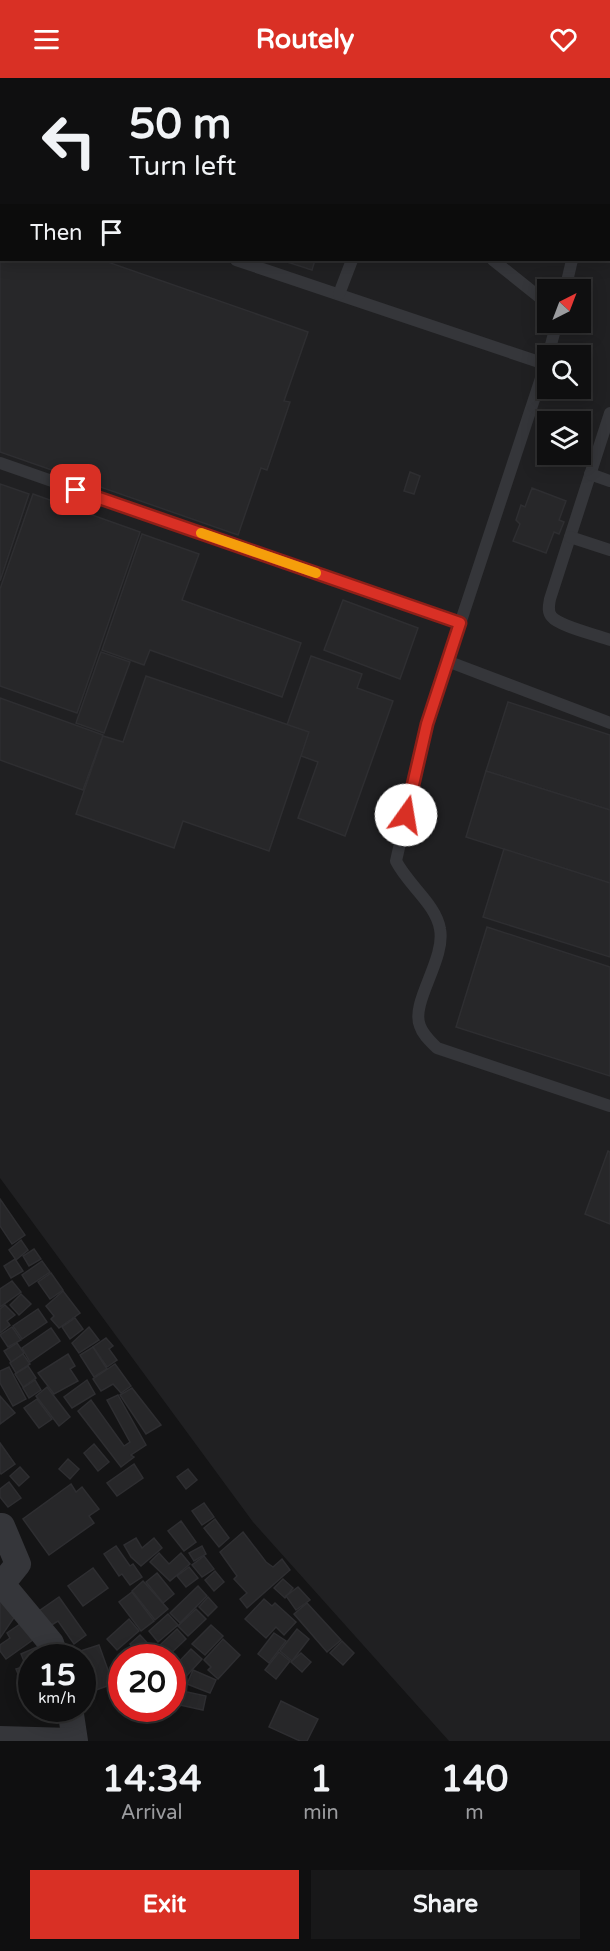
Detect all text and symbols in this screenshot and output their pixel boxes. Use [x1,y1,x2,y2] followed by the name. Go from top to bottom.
[30,23,63,56] icon: menu
[256,23,354,56] text: Routely
[547,23,580,56] icon: heart
[129,99,231,150] text: 50 m
[30,102,108,180] icon: left
[129,150,236,183] text: Turn left
[95,216,128,249] icon: arrive
[30,220,83,246] text: Then
[537,279,591,333] north arrow
[537,279,591,465] map controls
[537,345,591,399] button: search
[537,411,591,465] button: layers
[50,464,101,515] pin
[59,473,92,506] icon: arrive
[374,783,438,847] position arrow
[108,1644,186,1722] speed limit sign: 20
[38,1657,76,1694] text: 15
[38,1689,76,1707] text: km/h
[102,1758,202,1801] text: 14:34
[310,1758,332,1801] text: 1
[440,1758,508,1801] text: 140
[121,1801,183,1825] text: Arrival
[303,1801,339,1825] text: min
[465,1801,484,1825] text: m
[30,1870,299,1939] button: Exit
[311,1870,580,1939] button: Share

